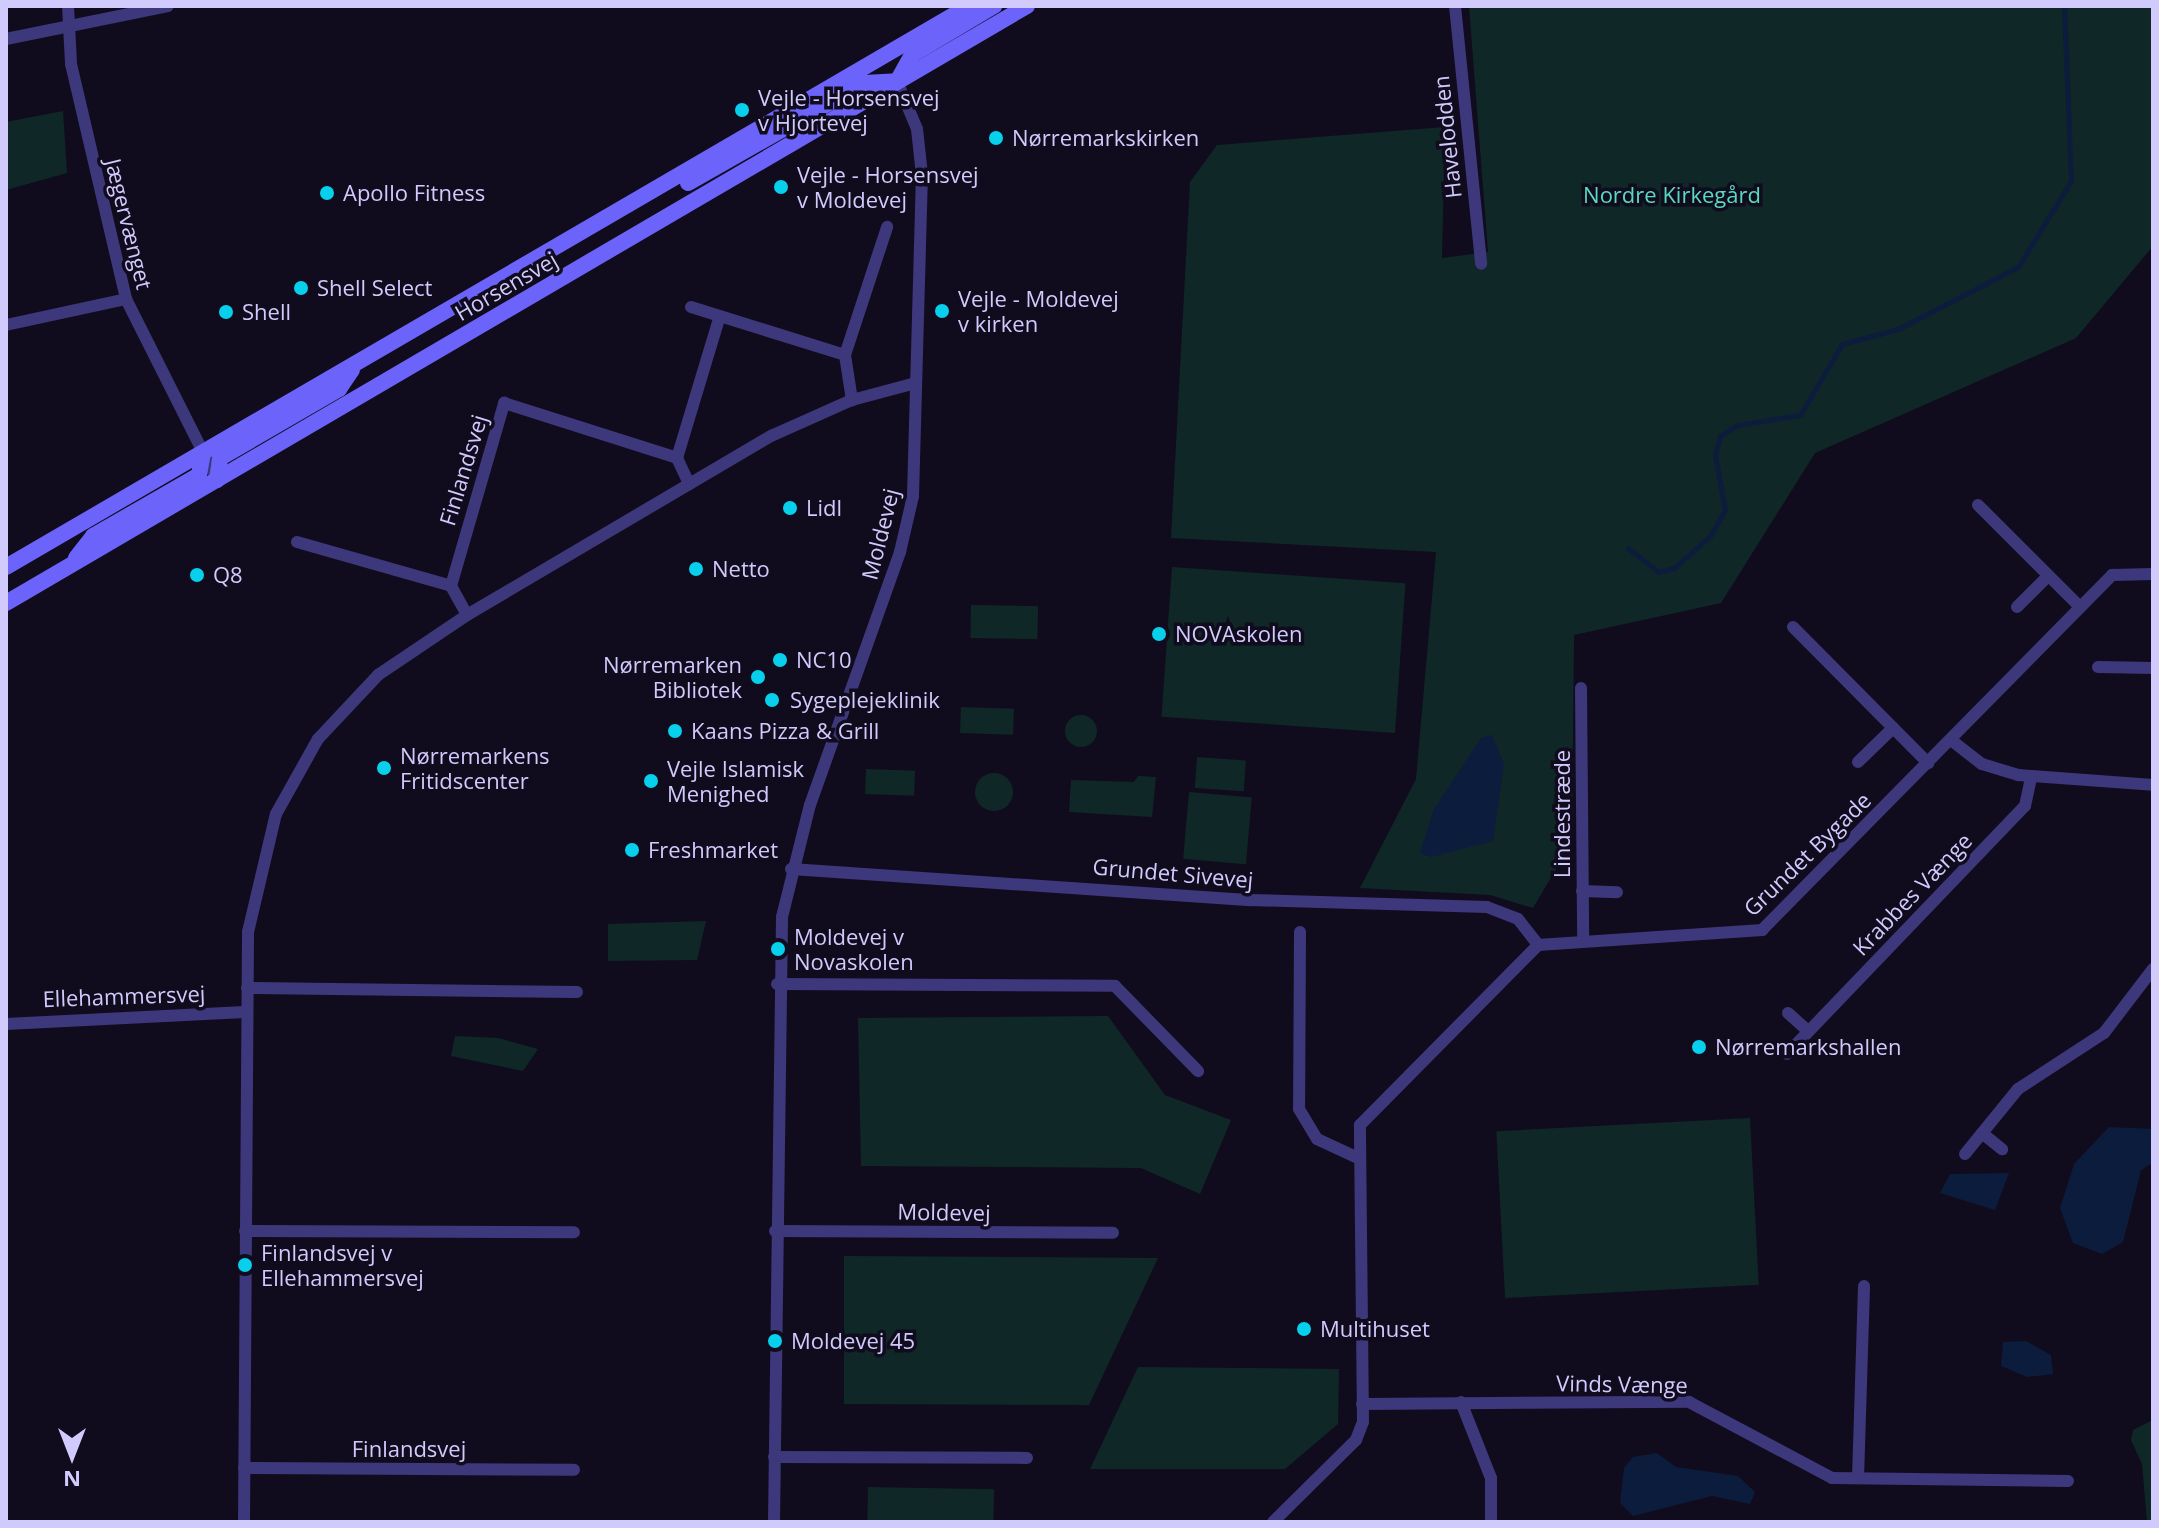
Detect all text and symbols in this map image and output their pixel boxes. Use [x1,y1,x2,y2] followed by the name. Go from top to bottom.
[1427,74,1467,200] street label: Havelodden
[758,84,940,136] place label: Vejle - Horsensvej v Hjortevej
[733,101,751,119] marker: Vejle - Horsensvej v Hjortevej
[1012,125,1199,151] place label: Nørremarkskirken
[987,129,1005,147] marker: Nørremarkskirken
[100,156,158,292] street label: Jægervænget
[797,161,979,212] place label: Vejle - Horsensvej v Moldevej
[772,178,790,196] marker: Vejle - Horsensvej v Moldevej
[343,180,485,206] place label: Apollo Fitness
[1583,182,1761,208] park label: Nordre Kirkegård
[318,184,336,202] marker: Apollo Fitness
[450,246,562,326] street label: Horsensvej
[317,275,432,301] place label: Shell Select
[292,279,310,297] marker: Shell Select
[958,285,1119,336] place label: Vejle - Moldevej v kirken
[242,299,291,325] place label: Shell
[933,302,951,320] marker: Vejle - Moldevej v kirken
[217,303,235,321] marker: Shell
[434,411,492,529] street label: Finlandsvej
[856,486,904,582] street label: Moldevej
[806,495,842,521] place label: Lidl
[781,499,799,517] marker: Lidl
[712,556,770,582] place label: Netto
[687,560,705,578] marker: Netto
[213,562,243,588] place label: Q8
[188,566,206,584] marker: Q8
[1175,621,1302,647] place label: NOVAskolen
[1150,625,1168,643] marker: NOVAskolen
[796,647,852,673] place label: NC10
[603,651,742,702] place label: Nørremarken Bibliotek
[771,651,789,669] marker: NC10
[749,668,767,686] marker: Nørremarken Bibliotek
[790,687,940,713] place label: Sygeplejeklinik
[761,689,783,711] marker: Sygeplejeklinik
[691,718,879,744] place label: Kaans Pizza & Grill
[666,722,684,740] marker: Kaans Pizza & Grill
[400,742,550,794] place label: Nørremarkens Fritidscenter
[1549,750,1575,878] street label: Lindestræde
[667,755,804,806] place label: Vejle Islamisk Menighed
[375,759,393,777] marker: Nørremarkens Fritidscenter
[642,772,660,790] marker: Vejle Islamisk Menighed
[1738,787,1876,921] street label: Grundet Bygade
[1847,827,1977,961] street label: Krabbes Vænge
[648,837,778,863] place label: Freshmarket
[623,841,641,859] marker: Freshmarket
[1092,853,1254,893] street label: Grundet Sivevej
[794,923,914,974] place label: Moldevej v Novaskolen
[769,940,787,958] marker: Moldevej v Novaskolen
[42,980,206,1012] street label: Ellehammersvej
[1715,1034,1901,1060] place label: Nørremarkshallen
[1690,1038,1708,1056] marker: Nørremarkshallen
[897,1198,991,1226] street label: Moldevej
[261,1239,424,1290] place label: Finlandsvej v Ellehammersvej
[236,1256,254,1274] marker: Finlandsvej v Ellehammersvej
[1320,1316,1430,1342] place label: Multihuset
[1295,1320,1313,1338] marker: Multihuset
[791,1328,915,1354] place label: Moldevej 45
[766,1332,784,1350] marker: Moldevej 45
[1556,1370,1688,1398] street label: Vinds Vænge
[32,1416,112,1496] north arrow
[352,1436,466,1462] street label: Finlandsvej
[63,1465,81,1495] text: N

